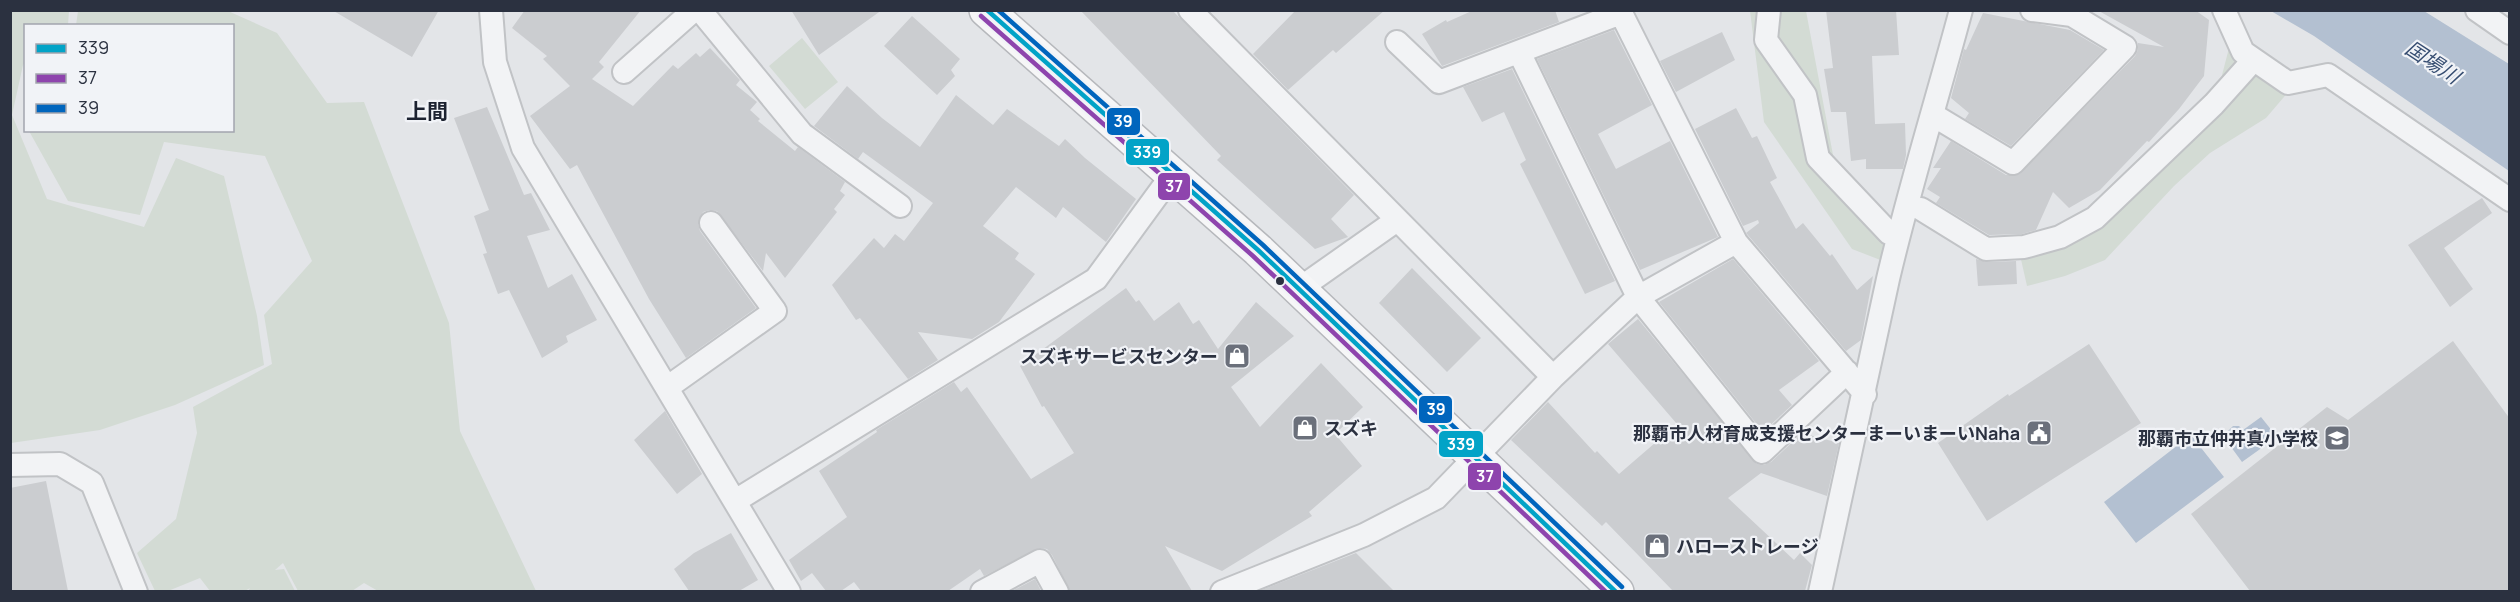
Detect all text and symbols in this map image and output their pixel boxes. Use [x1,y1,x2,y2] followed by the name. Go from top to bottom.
[24,24,234,132] legend
[2400,34,2467,91] water label: 国場川
[78,35,109,59] text: 339
[78,65,97,89] text: 37
[78,95,99,119] text: 39
[406,97,448,125] district label: 上間
[1106,107,1141,136] line badge: 39
[1113,110,1133,132] text: 39
[1125,138,1170,166] line badge: 339
[1133,141,1161,163] text: 339
[1157,172,1191,201] line badge: 37
[1165,175,1183,197] text: 37
[1274,275,1286,287] unlabelled marker
[1222,341,1252,371] shop icon: スズキサービスセンター
[1020,344,1218,368] place label: スズキサービスセンター
[1418,395,1453,424] line badge: 39
[1426,398,1446,420] text: 39
[1290,413,1320,443] shop icon: スズキ
[1324,416,1378,440] place label: スズキ
[2024,418,2054,448] public building icon: 那覇市人材育成支援センターまーいまーいNaha
[1633,421,2020,445] place label: 那覇市人材育成支援センターまーいまーいNaha
[2322,423,2352,453] school or university icon: 那覇市立仲井真小学校
[2138,426,2318,450] place label: 那覇市立仲井真小学校
[1438,430,1484,458] line badge: 339
[1447,433,1475,455] text: 339
[1467,462,1502,491] line badge: 37
[1476,465,1494,487] text: 37
[1642,531,1672,561] shop icon: ハローストレージ
[1676,534,1819,558] place label: ハローストレージ

